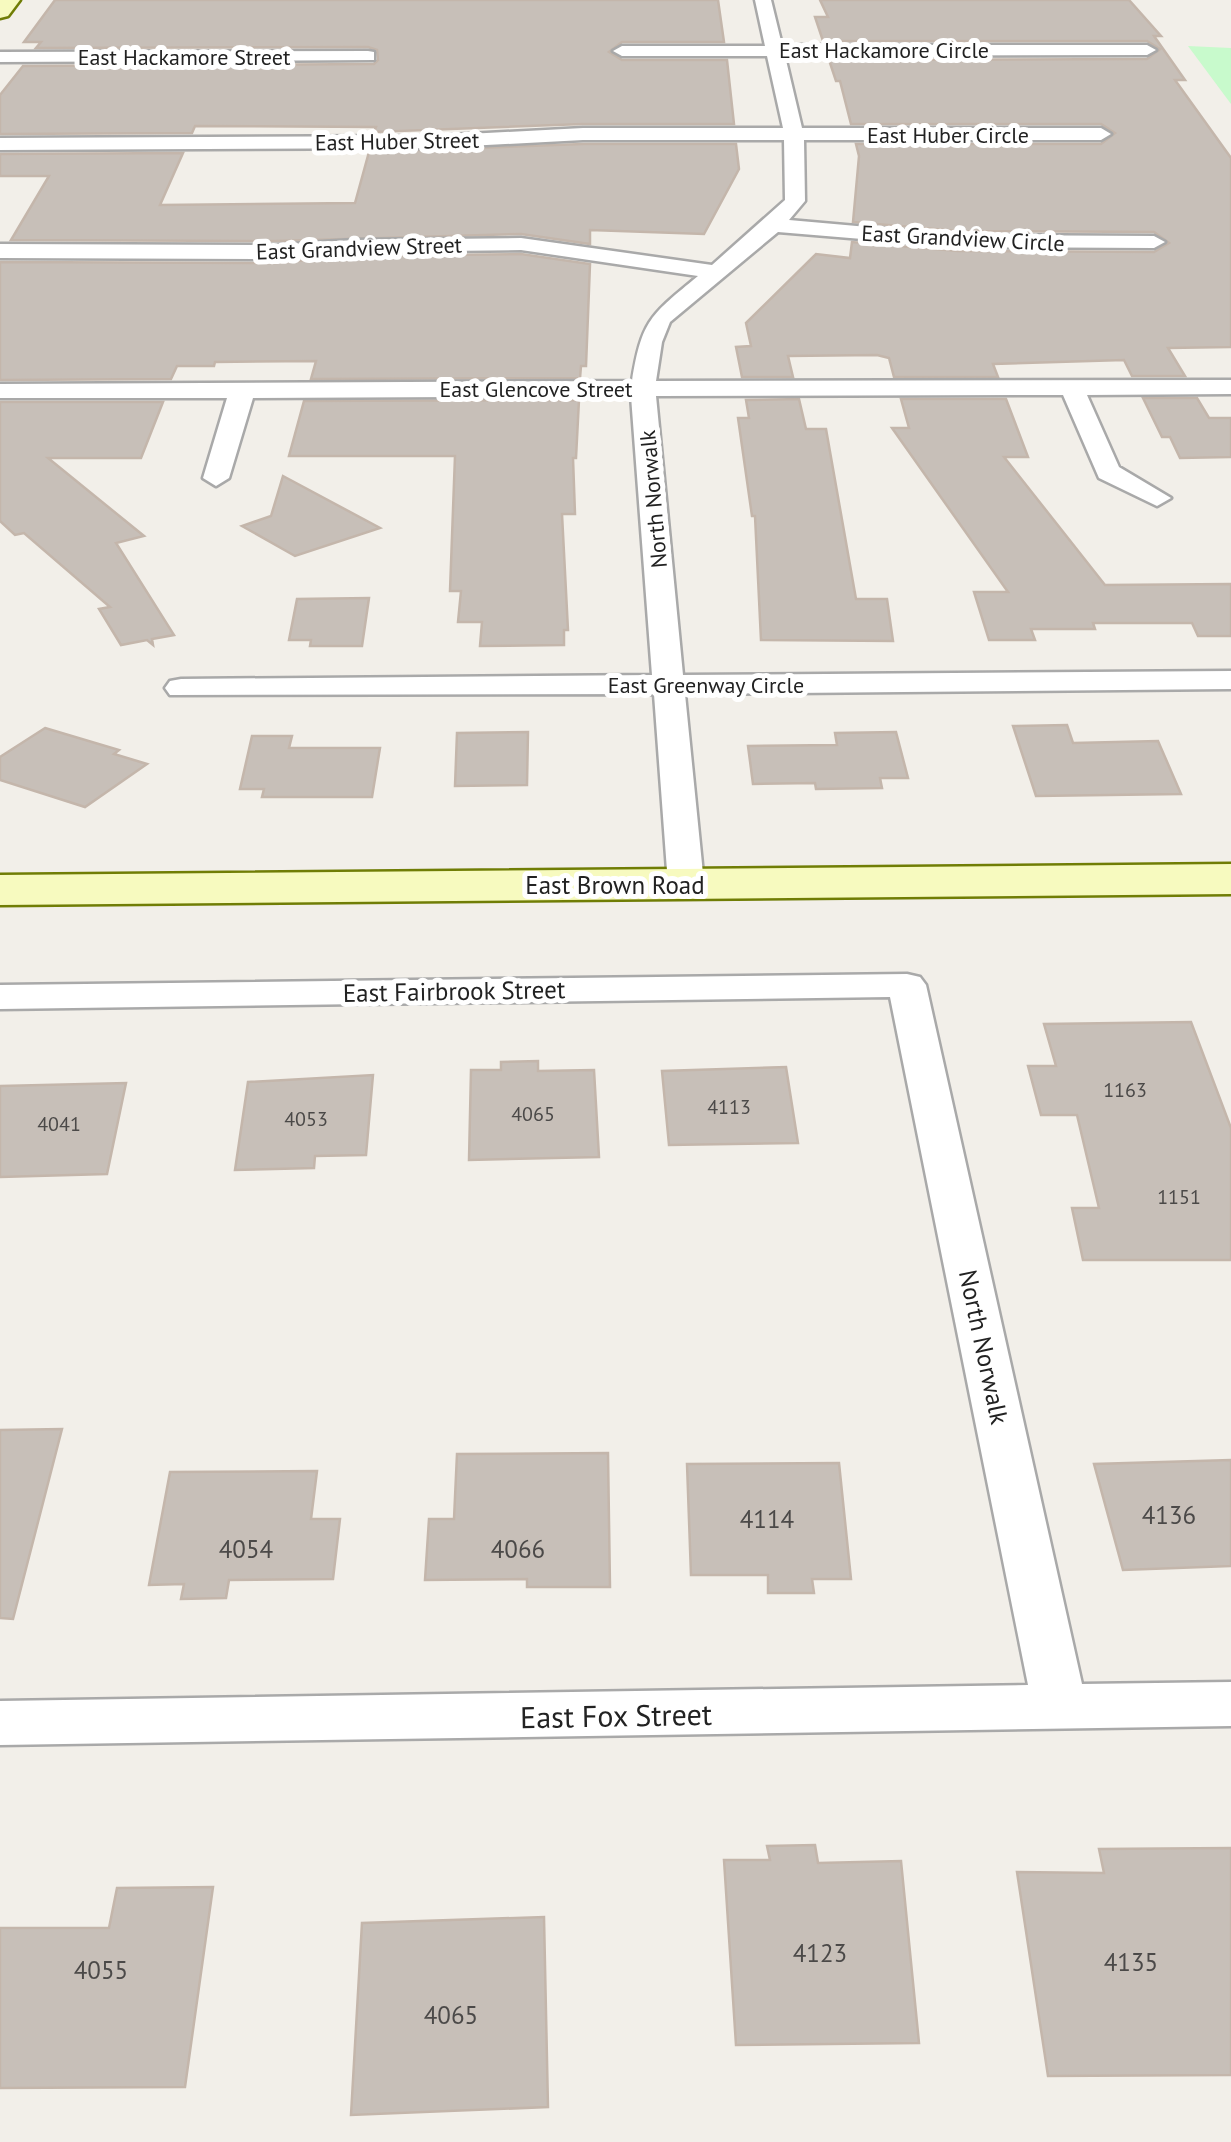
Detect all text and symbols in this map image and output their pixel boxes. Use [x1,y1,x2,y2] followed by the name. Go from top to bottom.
[779,36,989,64] street label: East Hackamore Circle
[78,43,291,71] street label: East Hackamore Street
[867,121,1029,149] street label: East Huber Circle
[314,126,480,156] street label: East Huber Street
[861,219,1065,257] street label: East Grandview Circle
[255,230,463,266] street label: East Grandview Street
[440,375,633,403] street label: East Glencove Street
[633,428,673,569] street label: North Norwalk
[608,671,804,699] street label: East Greenway Circle
[525,869,705,901] street label: East Brown Road
[342,973,566,1009] street label: East Fairbrook Street
[1103,1077,1147,1103] house number: 1163
[707,1094,751,1120] house number: 4113
[511,1101,555,1127] house number: 4065
[284,1106,328,1132] house number: 4053
[37,1111,81,1137] house number: 4041
[1157,1184,1201,1210] house number: 1151
[952,1267,1016,1427] street label: North Norwalk
[1142,1499,1196,1531] house number: 4136
[740,1503,795,1535] house number: 4114
[219,1533,274,1565] house number: 4054
[491,1533,545,1565] house number: 4066
[520,1694,712,1736] street label: East Fox Street
[793,1937,847,1969] house number: 4123
[1104,1946,1158,1978] house number: 4135
[74,1954,128,1986] house number: 4055
[424,1999,478,2031] house number: 4065

